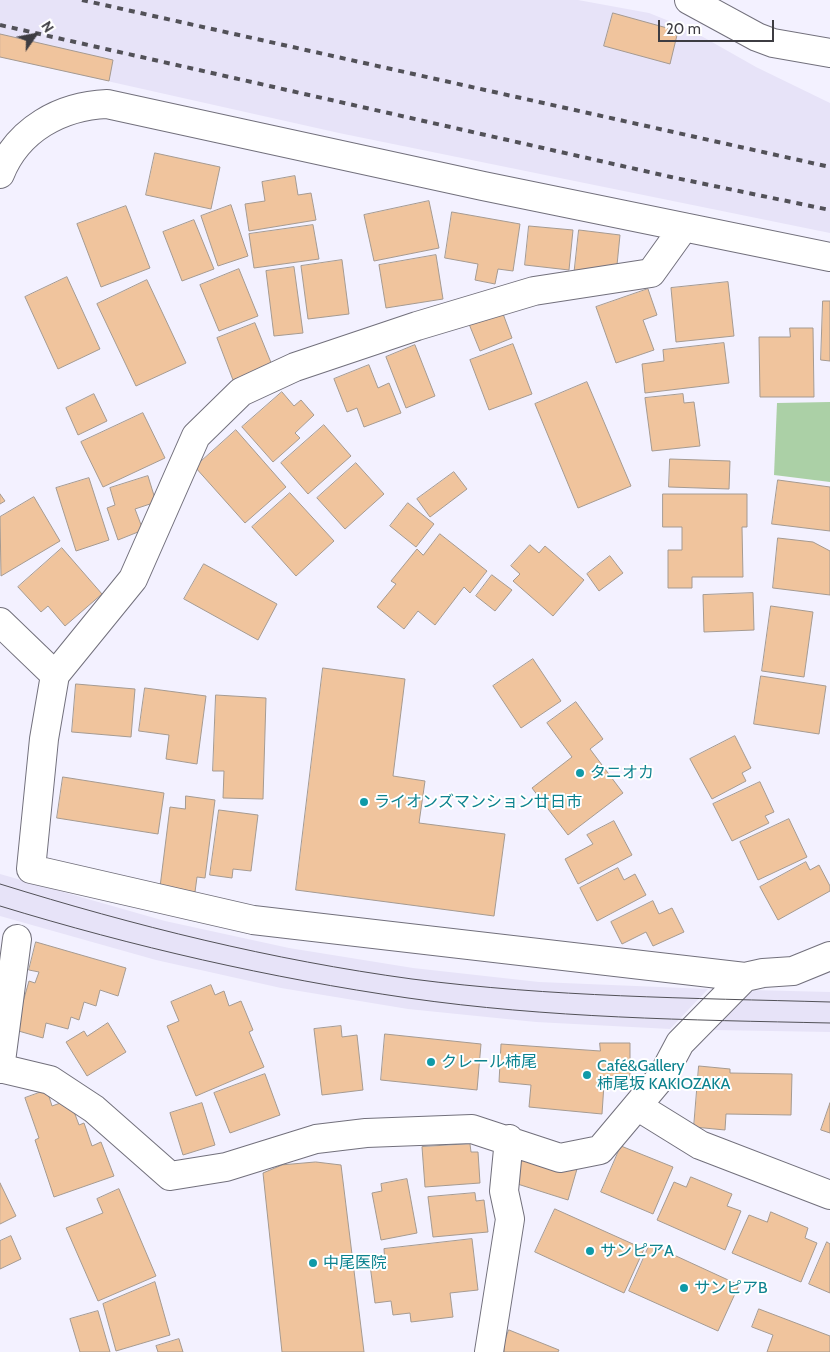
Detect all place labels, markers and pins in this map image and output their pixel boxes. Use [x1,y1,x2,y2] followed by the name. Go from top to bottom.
[590,763,654,783] place label: タニオカ
[574,767,586,779] marker: タニオカ
[374,792,582,812] place label: ライオンズマンション廿日市
[358,796,370,808] marker: ライオンズマンション廿日市
[441,1052,537,1072] place label: クレール柿尾
[425,1056,437,1068] marker: クレール柿尾
[597,1056,730,1094] place label: Café&Gallery 柿尾坂 KAKIOZAKA
[581,1069,593,1081] marker: Café&Gallery 柿尾坂 KAKIOZAKA
[600,1241,674,1261] place label: サンピアA
[584,1245,596,1257] marker: サンピアA
[323,1253,387,1273] place label: 中尾医院
[307,1257,319,1269] marker: 中尾医院
[694,1278,768,1298] place label: サンピアB
[678,1282,690,1294] marker: サンピアB

